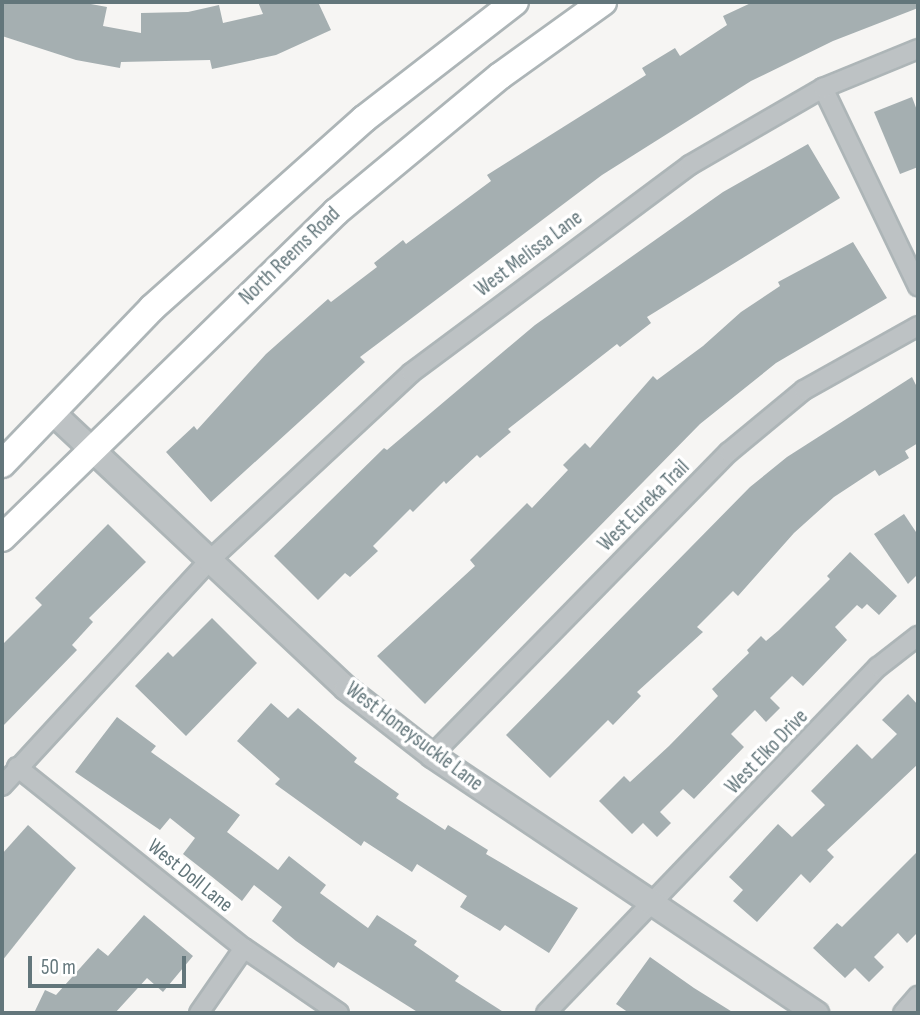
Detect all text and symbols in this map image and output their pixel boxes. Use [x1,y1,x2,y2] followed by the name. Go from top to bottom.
[234,202,346,310] street label: North Reems Road
[470,206,588,302] street label: West Melissa Lane
[593,455,695,557] street label: West Eureka Trail
[340,677,488,797] street label: West Honeysuckle Lane
[720,704,814,800] street label: West Elko Drive
[142,834,238,918] street label: West Doll Lane
[32,942,189,986] scale bar
[41,955,76,980] text: 50 m

